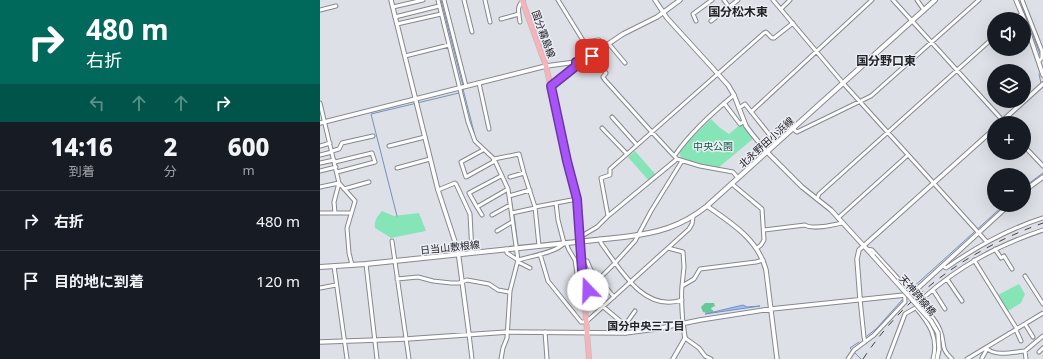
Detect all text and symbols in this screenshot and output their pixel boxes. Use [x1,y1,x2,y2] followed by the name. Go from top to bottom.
[708,3,768,20] district label: 国分松木東
[529,8,559,60] street label: 国分霧島線
[86,10,169,48] text: 480 m
[987,12,1031,212] map controls
[987,12,1031,56] button: sound
[20,16,72,68] icon: right
[575,39,609,73] pin
[581,45,603,67] icon: arrive
[86,48,122,72] text: 右折
[856,52,916,69] district label: 国分野口東
[987,64,1031,108] button: layers
[86,92,108,114] icon: left
[128,92,150,114] icon: ahead
[170,92,192,114] icon: ahead
[212,92,234,114] icon: right
[735,113,797,171] street label: 北永野田小浜線
[987,116,1031,160] button: +
[51,130,113,163] text: 14:16
[163,130,177,163] text: 2
[228,130,269,163] text: 600
[693,139,733,153] park label: 中央公園
[243,161,255,179] text: m
[69,162,95,180] text: 到着
[164,162,177,180] text: 分
[987,168,1031,212] button: −
[20,210,42,232] icon: right
[54,211,84,231] text: 右折
[256,211,300,231] text: 480 m
[419,237,481,257] street label: 日当山敷根線
[567,269,609,311] position arrow
[20,270,42,292] icon: arrive
[54,271,144,291] text: 目的地に到着
[256,271,300,291] text: 120 m
[896,272,940,318] street label: 天神跨線橋
[608,318,685,333] district label: 国分中央三丁目

